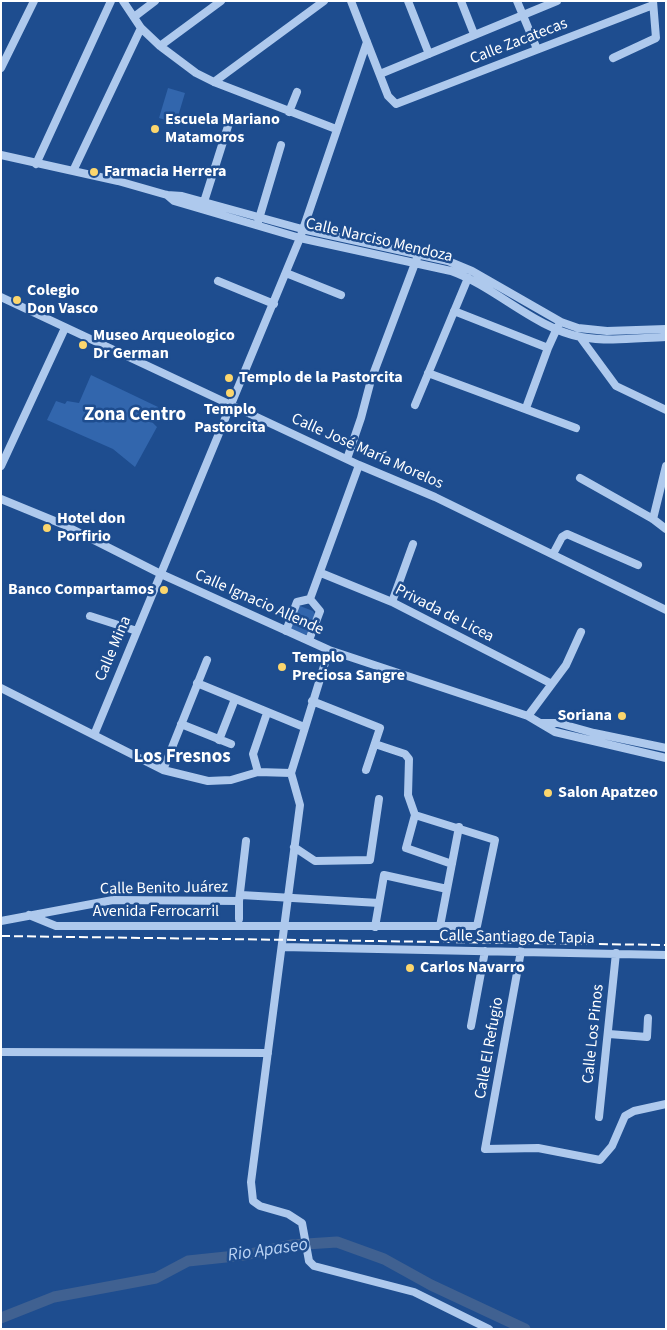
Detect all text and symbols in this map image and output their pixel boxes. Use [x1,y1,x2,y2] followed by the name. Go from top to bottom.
[468,15,570,69] street label: Calle Zacatecas
[165,110,280,148] place label: Escuela Mariano Matamoros
[149,123,161,135] marker: Escuela Mariano Matamoros
[104,162,227,182] place label: Farmacia Herrera
[88,166,100,178] marker: Farmacia Herrera
[304,215,454,267] street label: Calle Narciso Mendoza
[27,281,98,319] place label: Colegio Don Vasco
[11,294,23,306] marker: Colegio Don Vasco
[93,326,235,364] place label: Museo Arqueologico Dr German
[77,339,89,351] marker: Museo Arqueologico Dr German
[239,368,403,388] place label: Templo de la Pastorcita
[223,372,235,384] marker: Templo de la Pastorcita
[224,387,236,399] marker: Templo Pastorcita
[194,400,266,438] place label: Templo Pastorcita
[84,405,186,427] district label: Zona Centro
[288,410,446,494] street label: Calle José María Morelos
[57,509,125,547] place label: Hotel don Porfirio
[41,522,53,534] marker: Hotel don Porfirio
[192,566,326,640] street label: Calle Ignacio Allende
[8,580,154,600] place label: Banco Compartamos
[391,581,497,647] street label: Privada de Licea
[158,584,170,596] marker: Banco Compartamos
[92,614,136,684] street label: Calle Mina
[292,648,405,686] place label: Templo Preciosa Sangre
[276,661,288,673] marker: Templo Preciosa Sangre
[557,706,612,726] place label: Soriana
[616,710,628,722] marker: Soriana
[133,747,231,769] district label: Los Fresnos
[558,783,658,803] place label: Salon Apatzeo
[542,787,554,799] marker: Salon Apatzeo
[100,878,228,900] street label: Calle Benito Juárez
[93,902,219,922] street label: Avenida Ferrocarril
[439,927,595,949] street label: Calle Santiago de Tapia
[420,958,525,978] place label: Carlos Navarro
[404,962,416,974] marker: Carlos Navarro
[579,983,609,1085] street label: Calle Los Pinos
[472,996,508,1100] street label: Calle El Refugio
[227,1235,309,1267] water label: Rio Apaseo

